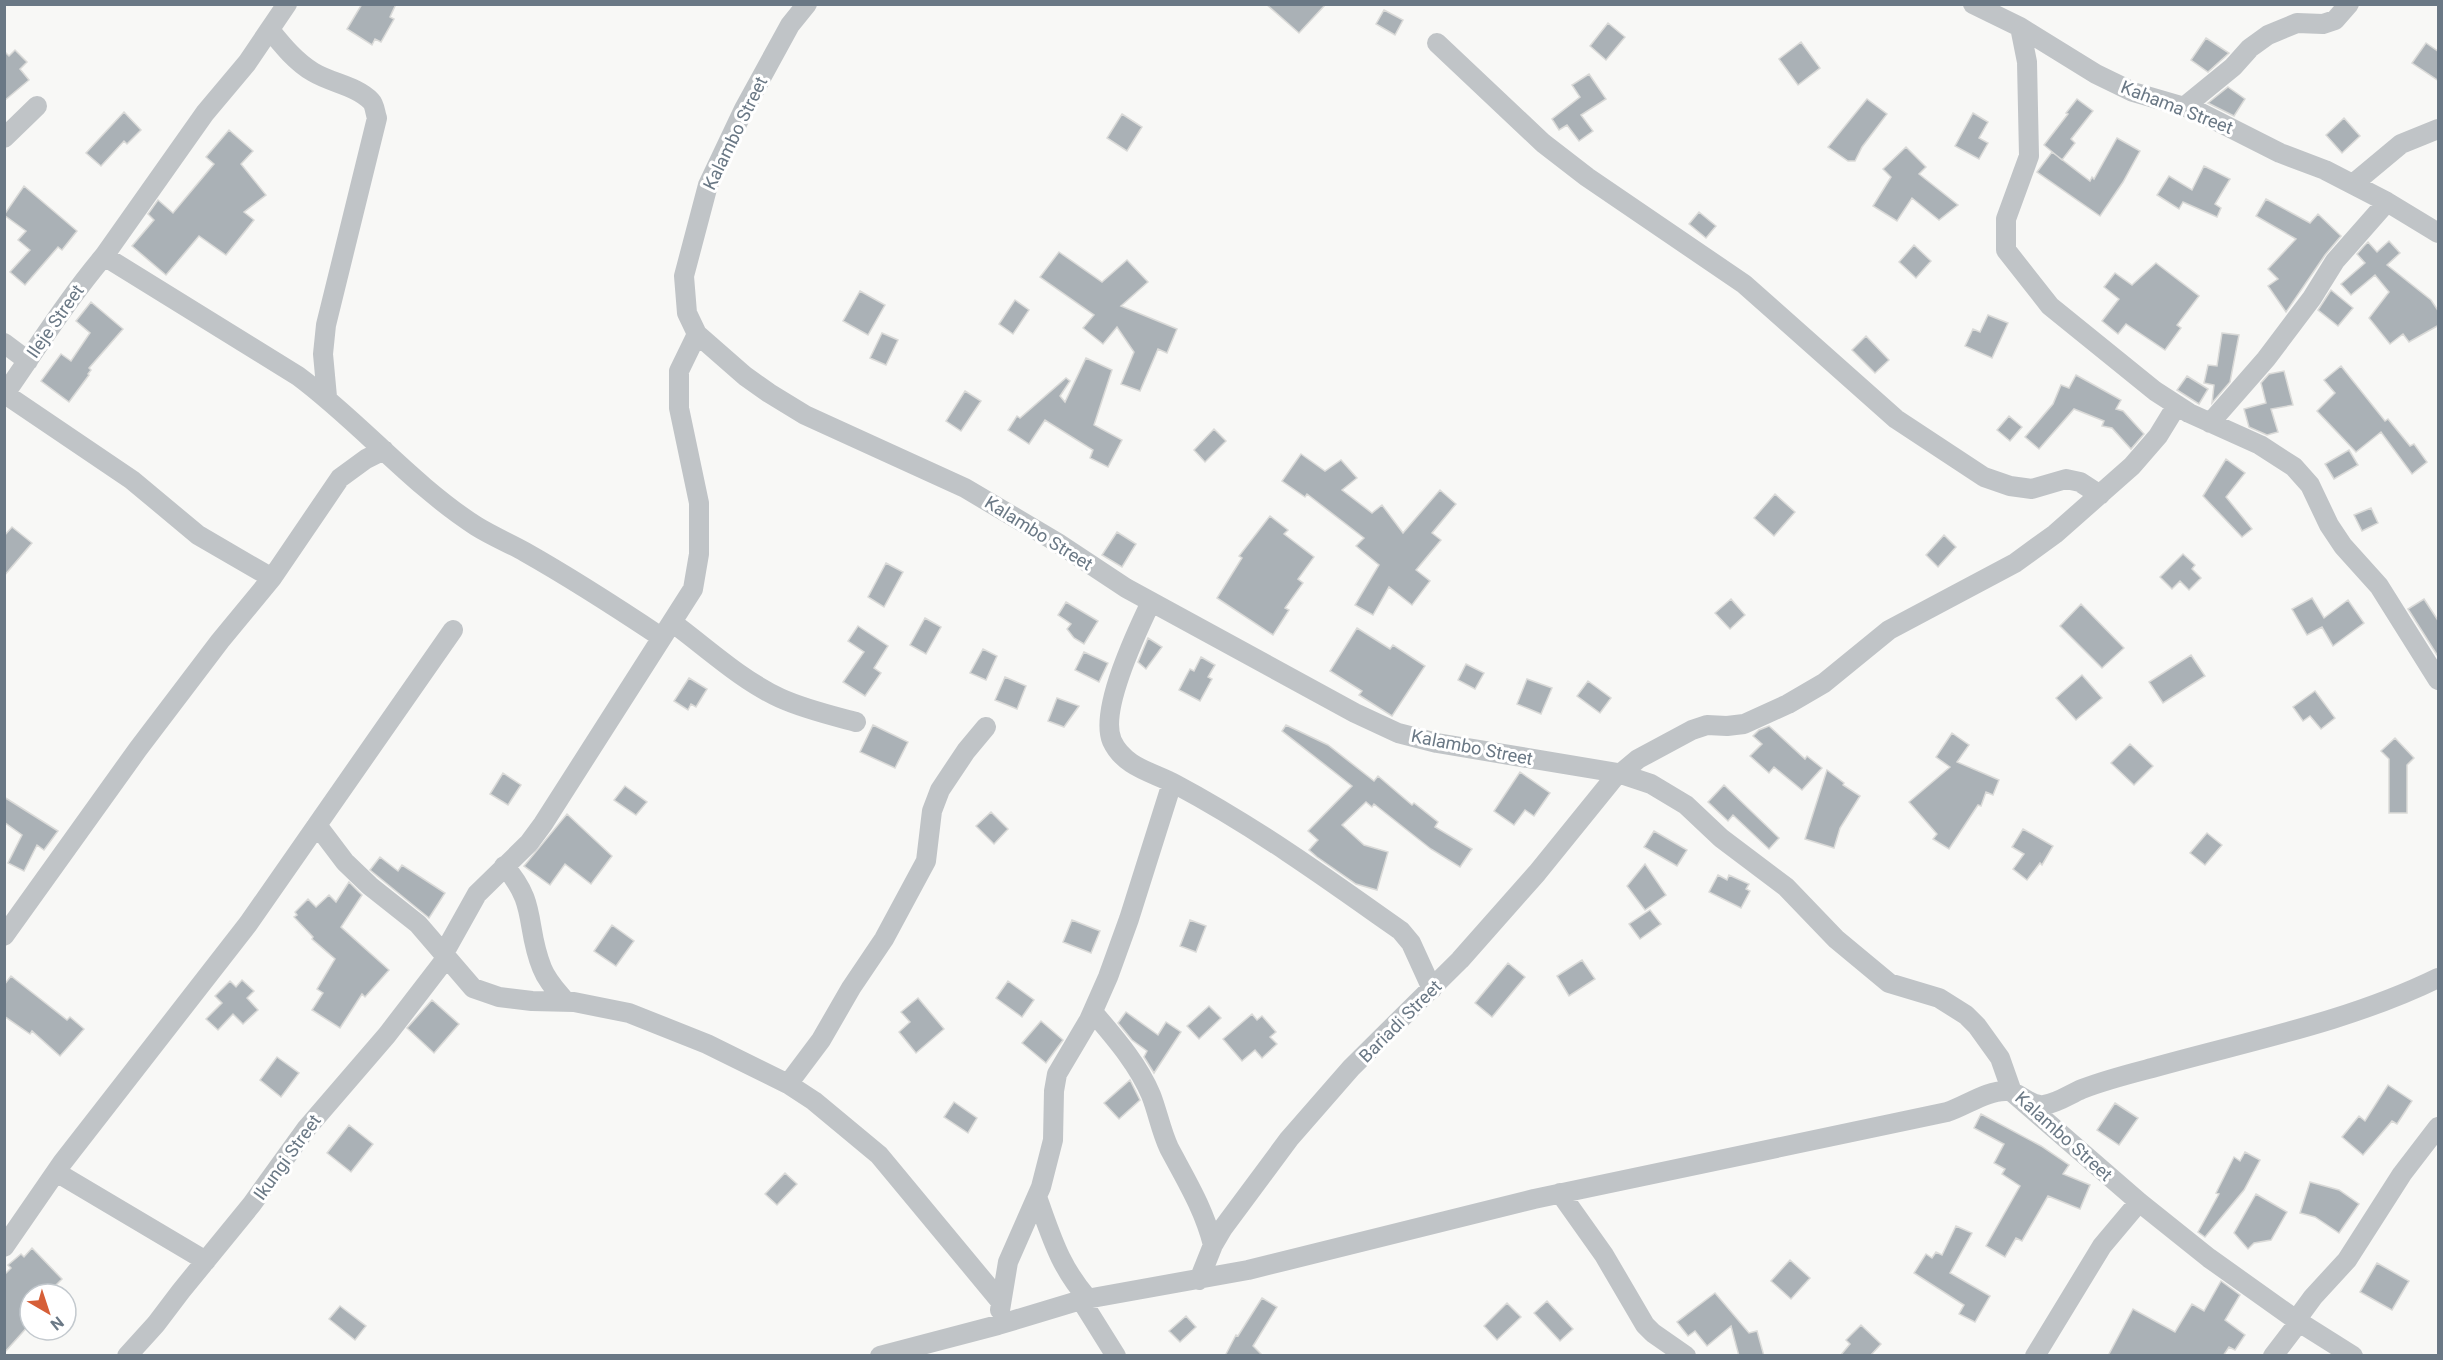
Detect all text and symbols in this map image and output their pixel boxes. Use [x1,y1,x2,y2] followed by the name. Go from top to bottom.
[699,73,772,193] street label: Kalambo Street
[2118,76,2236,138] street label: Kahama Street
[22,280,88,362] street label: Ileje Street
[981,491,1097,575] street label: Kalambo Street
[1409,725,1535,769] street label: Kalambo Street
[1354,975,1446,1067] street label: Bariadi Street
[2011,1087,2117,1185] street label: Kalambo Street
[249,1110,325,1204] street label: Ikungi Street
[18,1282,78,1342] north arrow
[47,1312,67,1334] text: N

